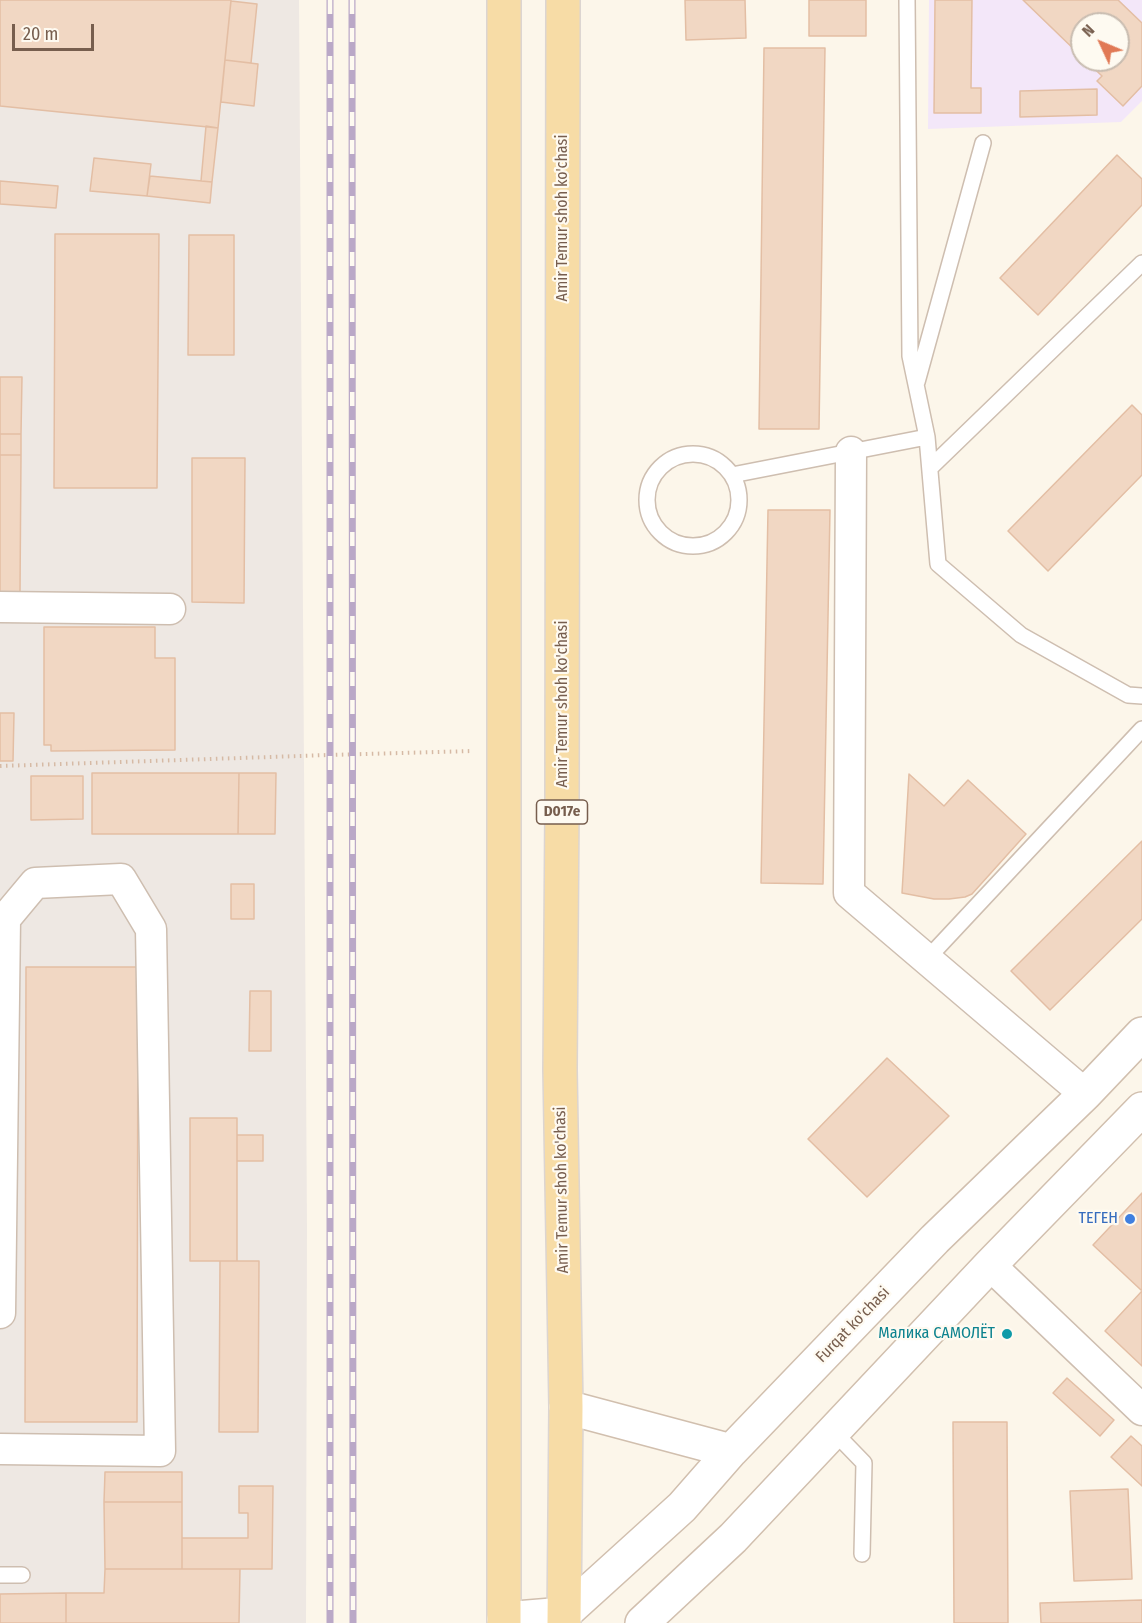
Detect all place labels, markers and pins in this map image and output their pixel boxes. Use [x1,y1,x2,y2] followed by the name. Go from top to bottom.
[1079,1209,1118,1229] place label: ТЕГЕН
[1123,1212,1137,1226] marker: ТЕГЕН
[878,1324,995,1344] place label: Малика САМОЛЁТ
[1000,1327,1014,1341] marker: Малика САМОЛЁТ

